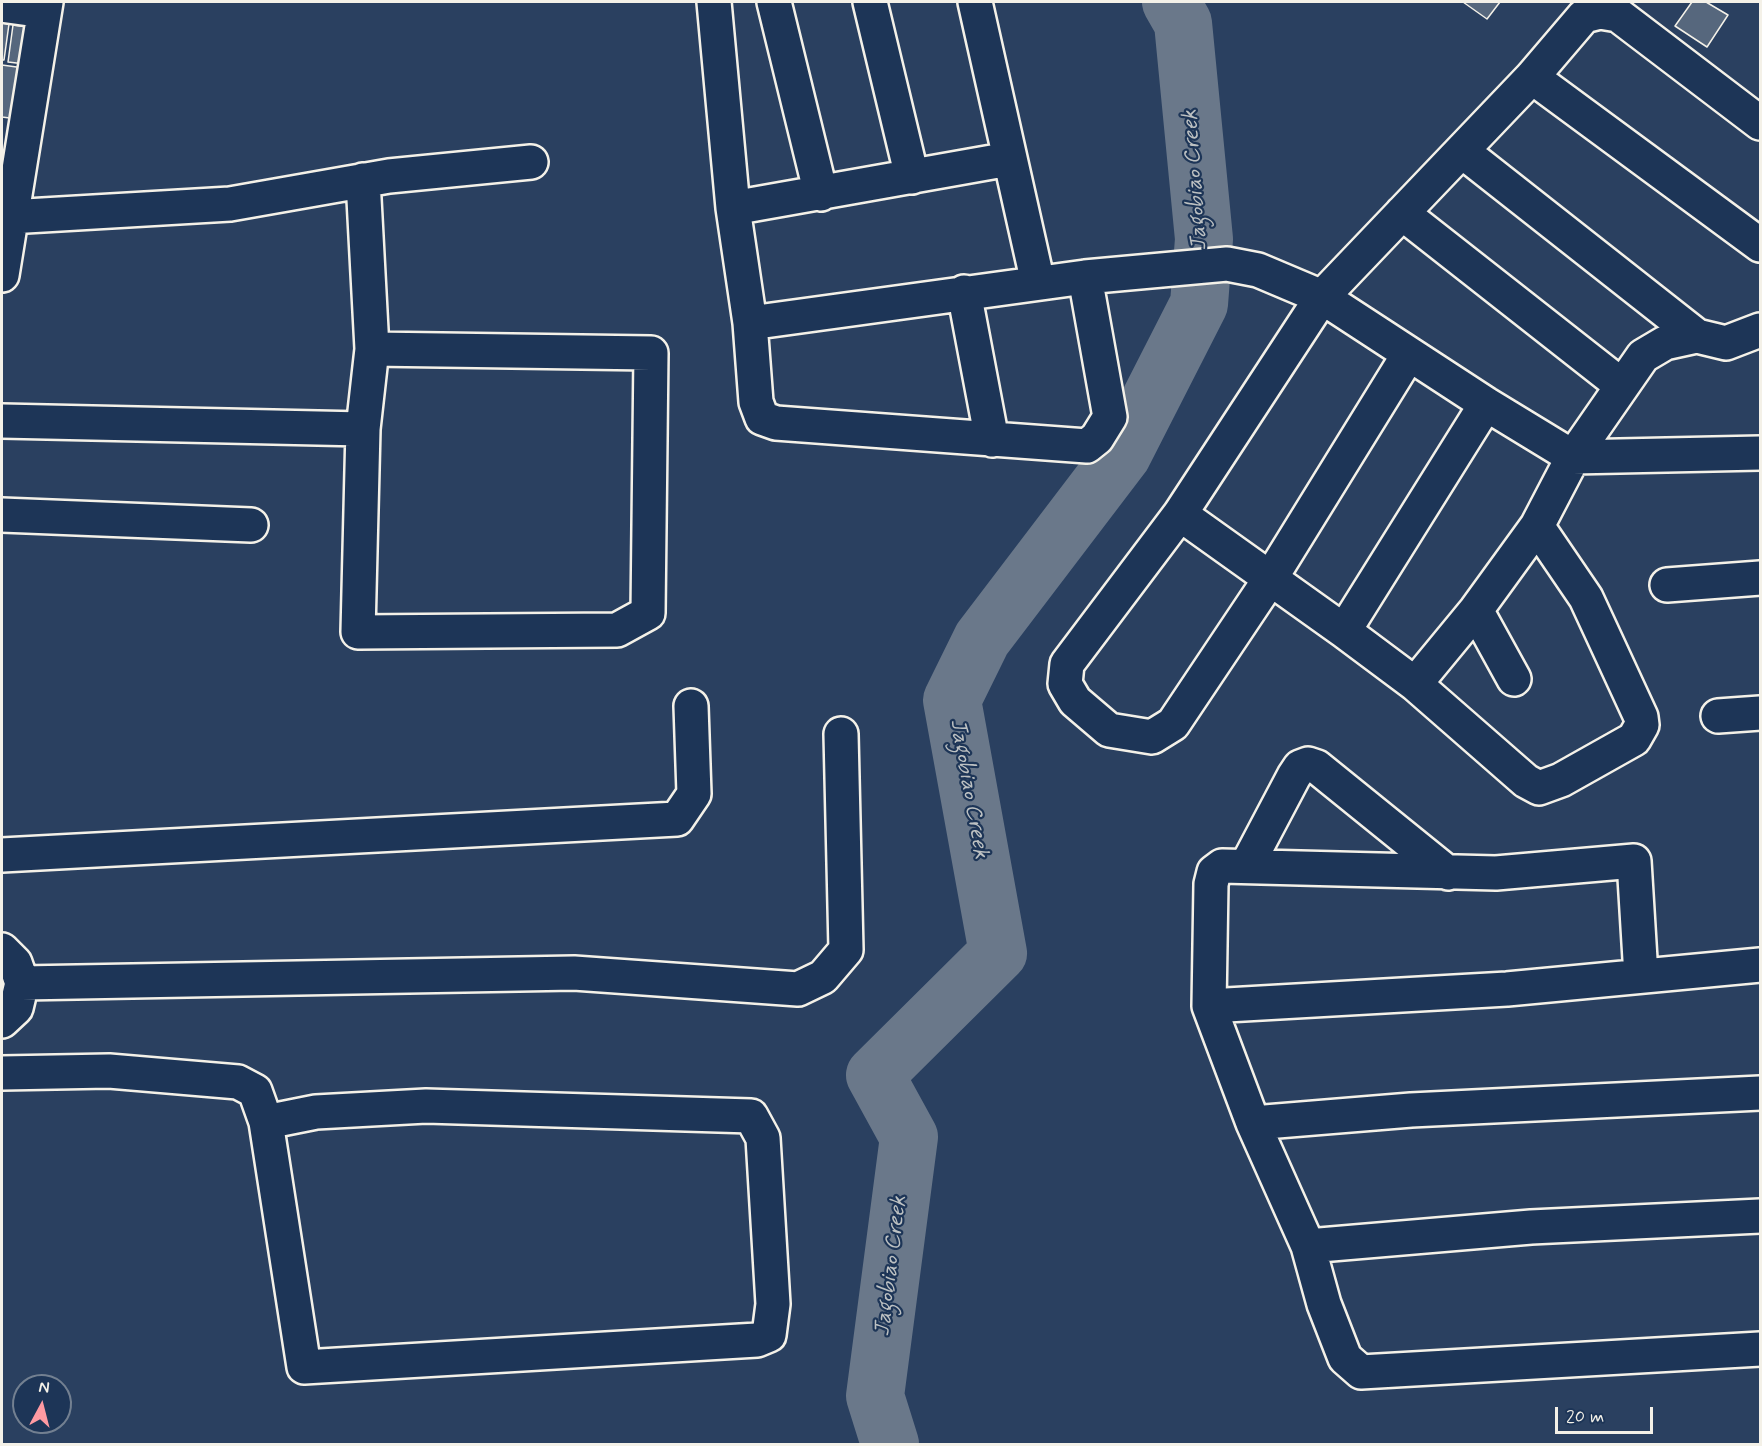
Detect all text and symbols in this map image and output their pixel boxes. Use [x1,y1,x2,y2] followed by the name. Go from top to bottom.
[1178,108,1214,252] water label: Jagobiao Creek
[943,717,993,861] water label: Jagobiao Creek
[870,1194,914,1338] water label: Jagobiao Creek
[12,1374,72,1434] north arrow
[37,1377,51,1399] text: N
[1558,1395,1656,1433] scale bar
[1566,1405,1604,1429] text: 20 m

